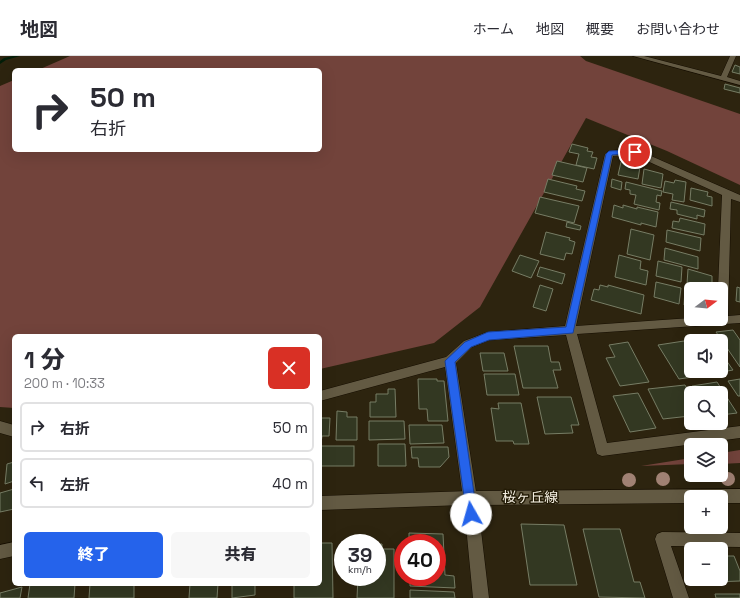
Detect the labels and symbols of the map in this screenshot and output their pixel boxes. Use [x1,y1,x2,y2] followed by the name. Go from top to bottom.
[618,135,652,169] pin
[684,282,728,326] north arrow
[502,488,558,506] street label: 桜ヶ丘線
[450,493,492,535] position arrow
[394,534,446,586] speed limit sign: 40

